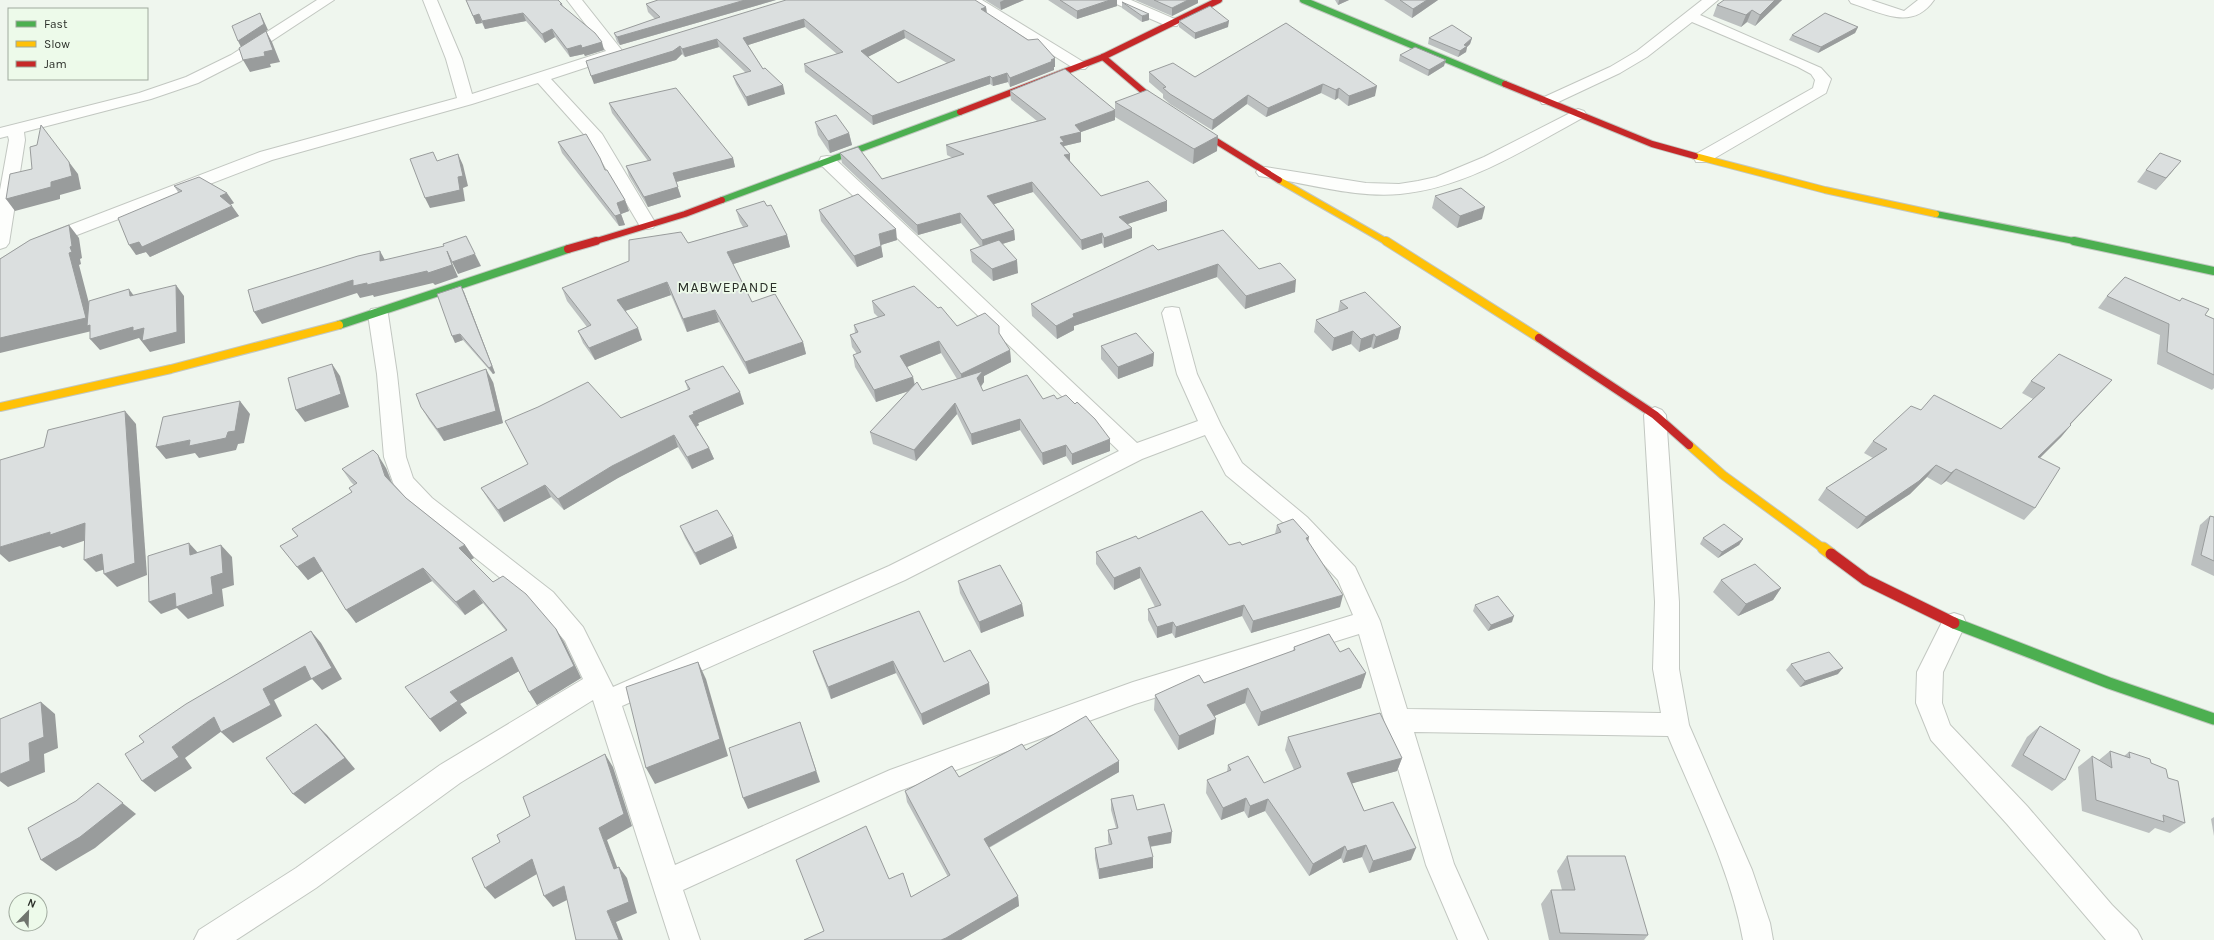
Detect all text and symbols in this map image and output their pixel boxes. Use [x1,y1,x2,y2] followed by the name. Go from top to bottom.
[8,8,148,80] legend
[44,17,68,31] text: Fast
[44,37,70,51] text: Slow
[44,57,67,71] text: Jam
[678,279,778,296] district label: MABWEPANDE
[8,892,48,932] north arrow
[26,896,38,911] text: N

